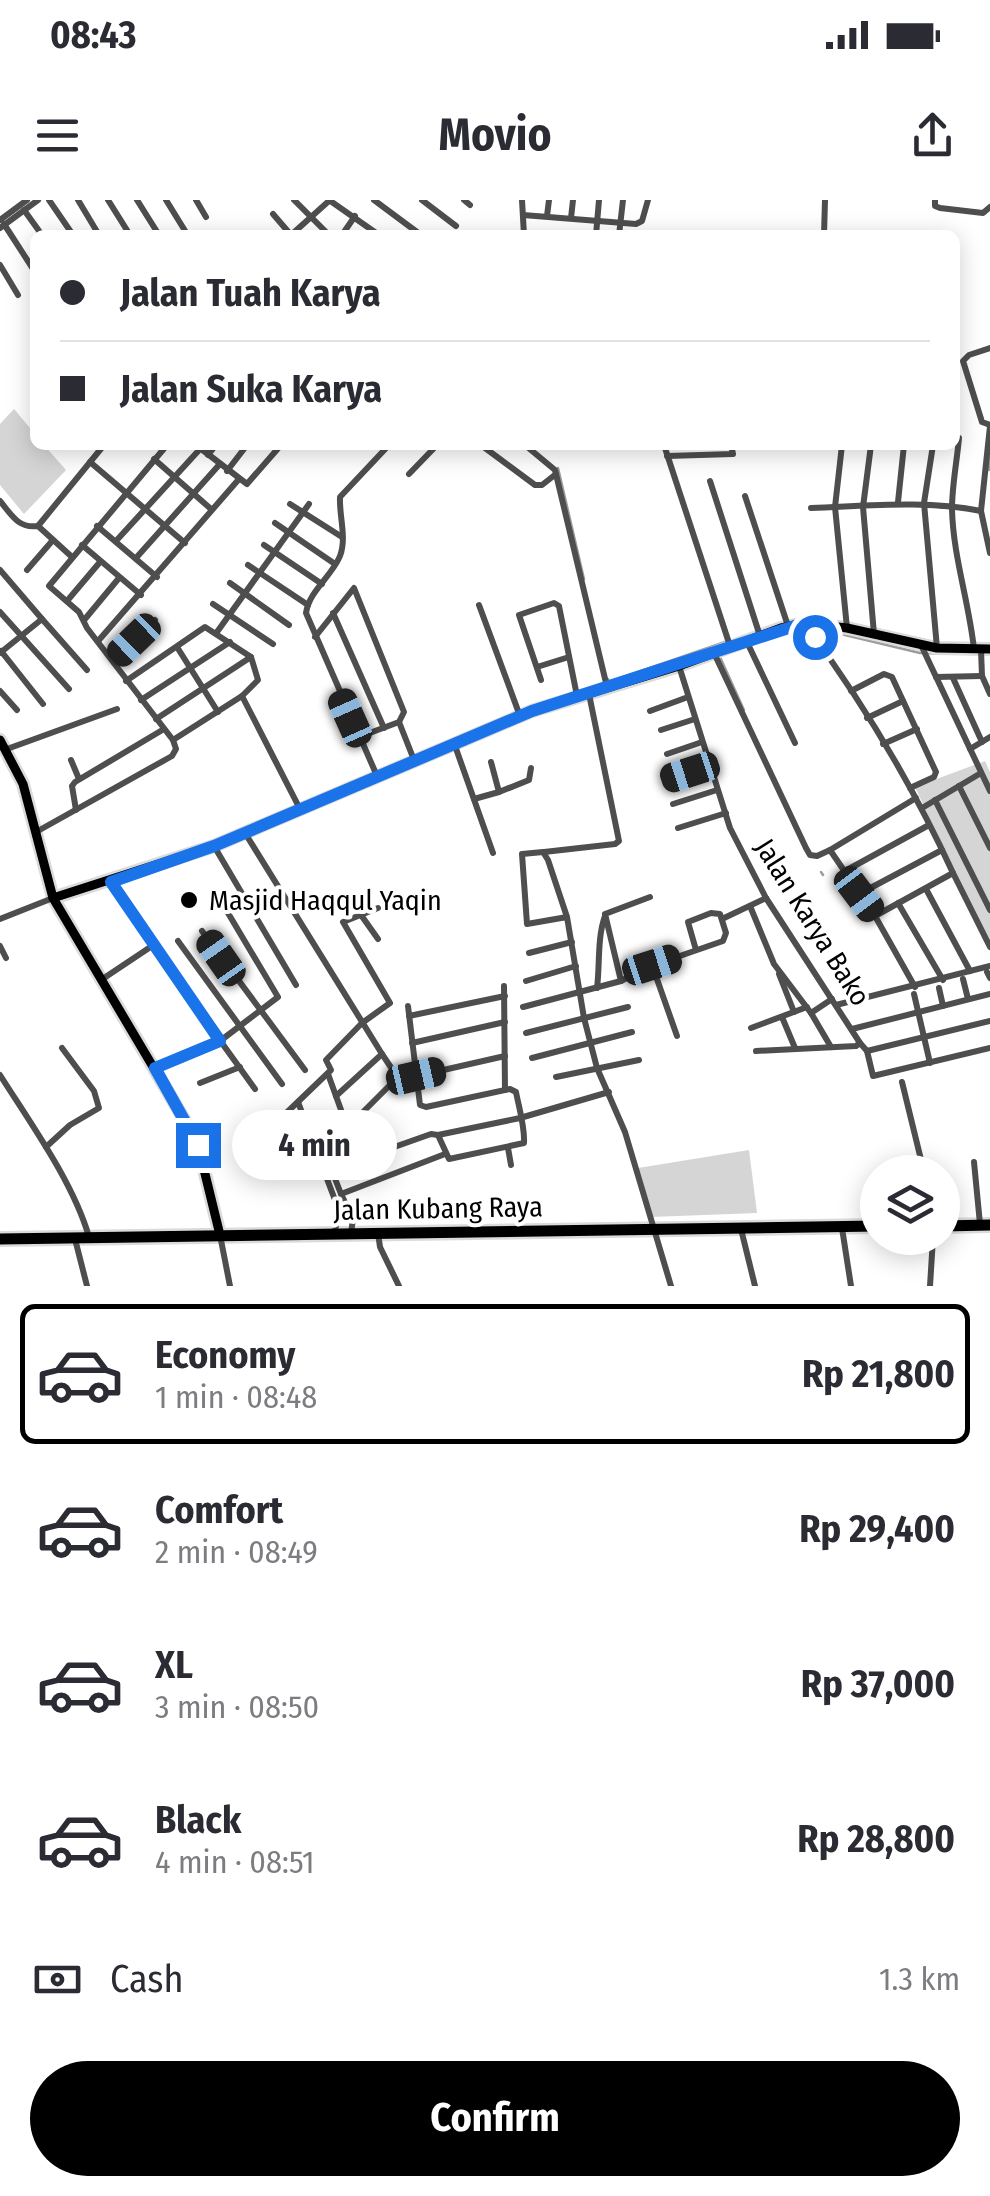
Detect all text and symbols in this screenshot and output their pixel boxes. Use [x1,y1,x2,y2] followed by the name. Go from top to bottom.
[50,12,136,58] text: 08:43
[30,108,85,163] icon: menu
[439,108,551,162] text: Movio
[905,108,960,163] icon: share
[120,270,381,316] text: Jalan Tuah Karya
[120,366,382,412] text: Jalan Suka Karya
[102,608,166,672] car
[793,615,838,660] route start
[324,684,376,752] car
[657,748,723,796] car
[748,833,877,1012] street label: Jalan Karya Bako
[829,861,889,927] car
[209,884,442,917] place label: Masjid Haqqul Yaqin
[178,889,200,911] marker: Masjid Haqqul Yaqin
[192,925,250,991] car
[619,941,685,989] car
[383,1055,449,1097] car
[233,1110,398,1180] callout: 4 min
[176,1123,221,1168] route end
[278,1126,351,1164] text: 4 min
[860,1155,960,1255] map controls
[860,1155,960,1255] button: layers
[333,1190,543,1227] street label: Jalan Kubang Raya
[35,1329,125,1419] icon: car
[155,1332,295,1378] text: Economy
[802,1351,955,1397] text: Rp 21,800
[155,1378,317,1416] text: 1 min · 08:48
[35,1484,125,1574] icon: car
[155,1487,283,1533] text: Comfort
[799,1506,955,1552] text: Rp 29,400
[155,1533,318,1571] text: 2 min · 08:49
[35,1639,125,1729] icon: car
[155,1642,193,1688] text: XL
[801,1661,955,1707] text: Rp 37,000
[155,1688,319,1726] text: 3 min · 08:50
[35,1794,125,1884] icon: car
[155,1797,241,1843] text: Black
[797,1816,955,1862] text: Rp 28,800
[155,1843,315,1881] text: 4 min · 08:51
[30,1952,85,2007] icon: cash
[110,1956,184,2002] text: Cash
[879,1960,960,1998] text: 1.3 km
[30,2061,960,2176] button: Confirm

